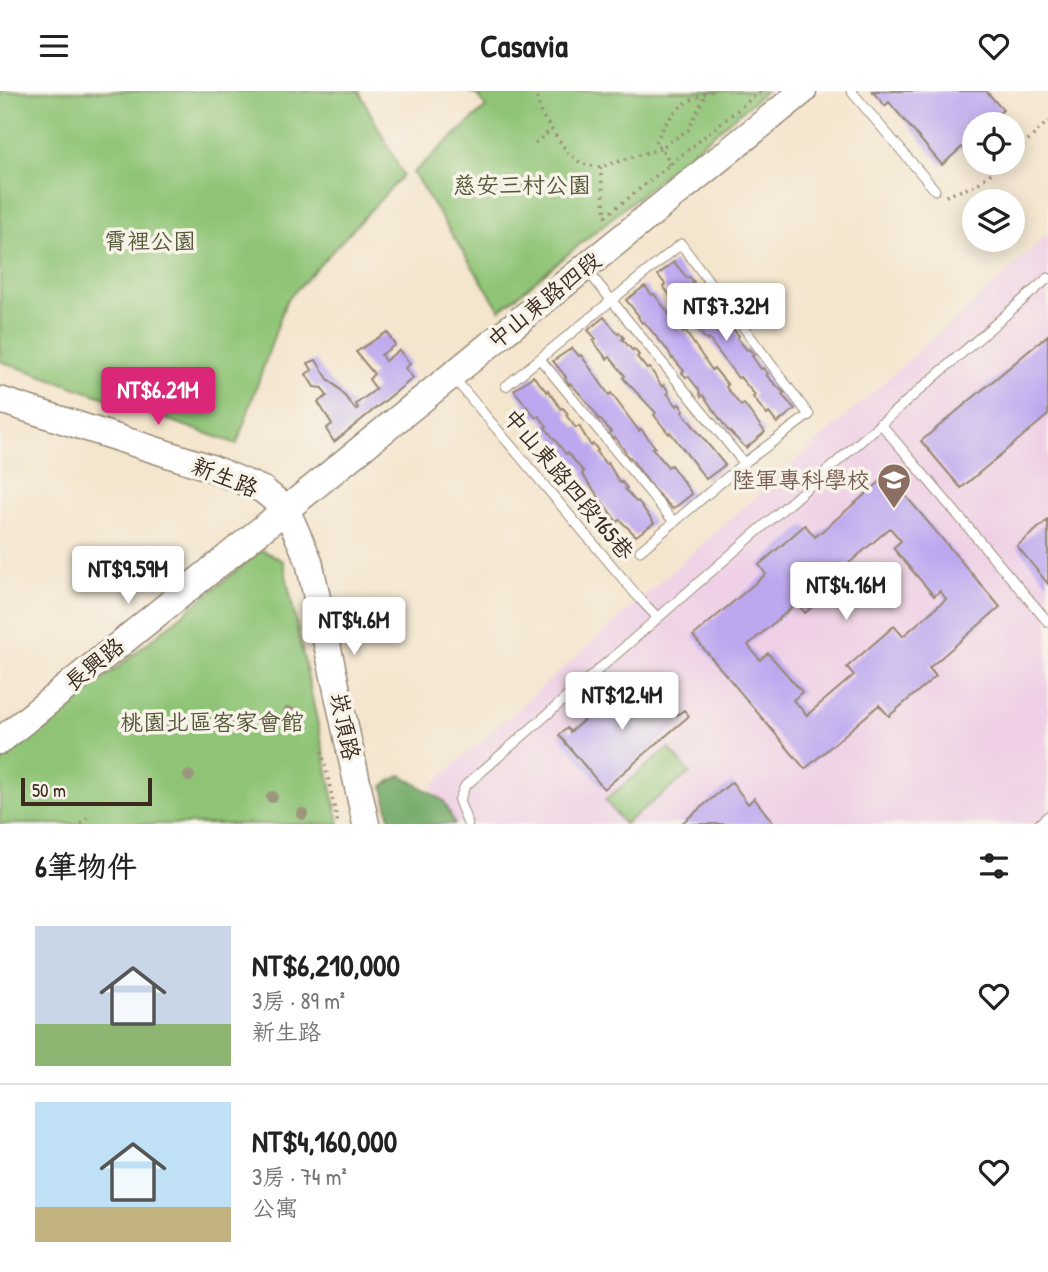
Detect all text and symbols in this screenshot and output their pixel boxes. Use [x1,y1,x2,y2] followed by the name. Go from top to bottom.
[480,24,568,67] text: Casavia
[35,27,73,65] icon: menu
[975,27,1013,65] icon: heart
[962,112,1025,252] map controls
[962,112,1025,175] button: locate
[453,169,591,200] park label: 慈安三村公園
[962,189,1025,252] button: layers
[104,225,196,256] park label: 霄裡公園
[480,244,607,355] street label: 中山東路四段
[654,283,798,343] pin: NT$7.32M
[683,290,769,321] text: NT$7.32M
[86,367,230,427] pin: NT$6.21M
[117,374,199,405] text: NT$6.21M
[497,402,642,567] street label: 中山東路四段165巷
[187,449,263,504] street label: 新生路
[875,461,913,510] school or university icon: 陸軍專科學校
[732,464,870,495] place label: 陸軍專科學校
[56,547,200,606] pin: NT$9.59M
[88,553,168,584] text: NT$9.59M
[774,563,918,622] pin: NT$4.16M
[806,569,886,600] text: NT$4.16M
[289,597,419,657] pin: NT$4.6M
[318,604,390,635] text: NT$4.6M
[57,630,130,697] street label: 長興路
[550,673,694,732] pin: NT$12.4M
[581,679,663,710] text: NT$12.4M
[323,689,368,763] street label: 崁頂路
[120,706,304,737] park label: 桃園北區客家會館
[21,775,152,807] scale bar
[32,777,66,803] text: 50 m
[35,846,137,886] text: 6筆物件
[975,847,1013,885] icon: filters
[252,945,400,985] text: NT$6,210,000
[91,954,175,1038] icon: home
[975,977,1013,1015] icon: heart
[252,985,345,1016] text: 3房 · 89 m²
[252,1016,321,1047] text: 新生路
[252,1121,397,1161] text: NT$4,160,000
[91,1130,175,1214] icon: home
[975,1153,1013,1191] icon: heart
[252,1161,347,1192] text: 3房 · 74 m²
[252,1192,298,1223] text: 公寓

